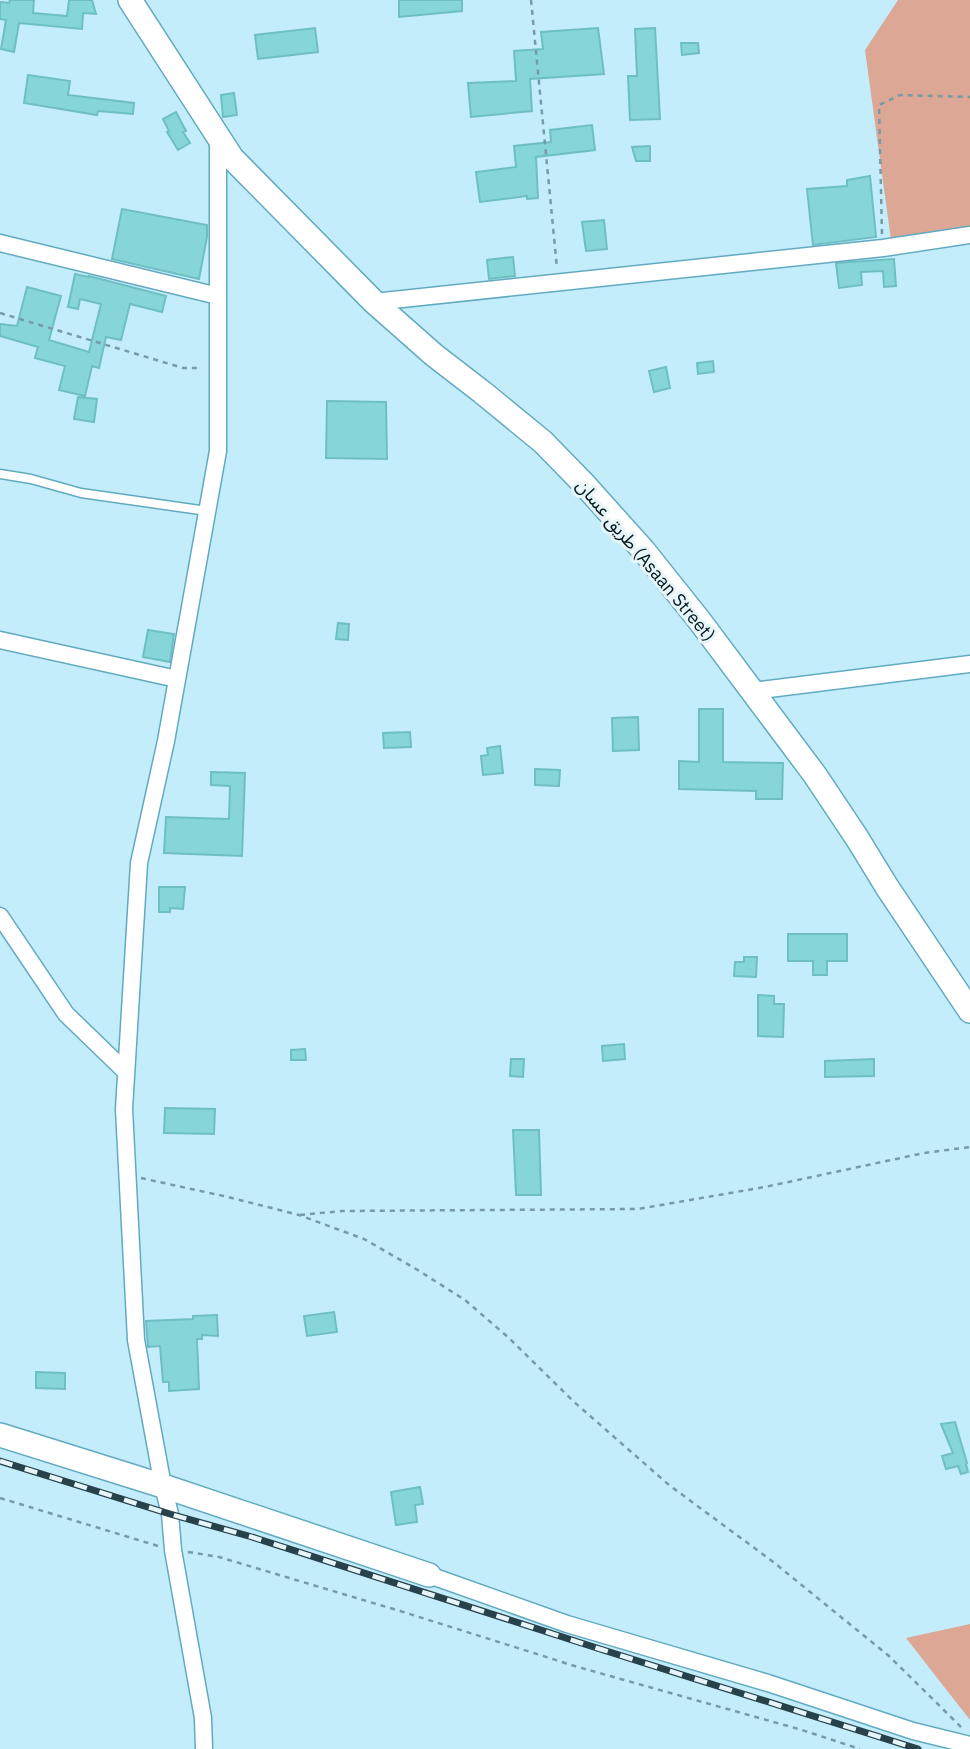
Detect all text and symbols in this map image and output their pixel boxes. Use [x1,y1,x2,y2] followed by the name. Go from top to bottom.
[571,474,721,646] street label: طريق عسان (Asaan Street)

